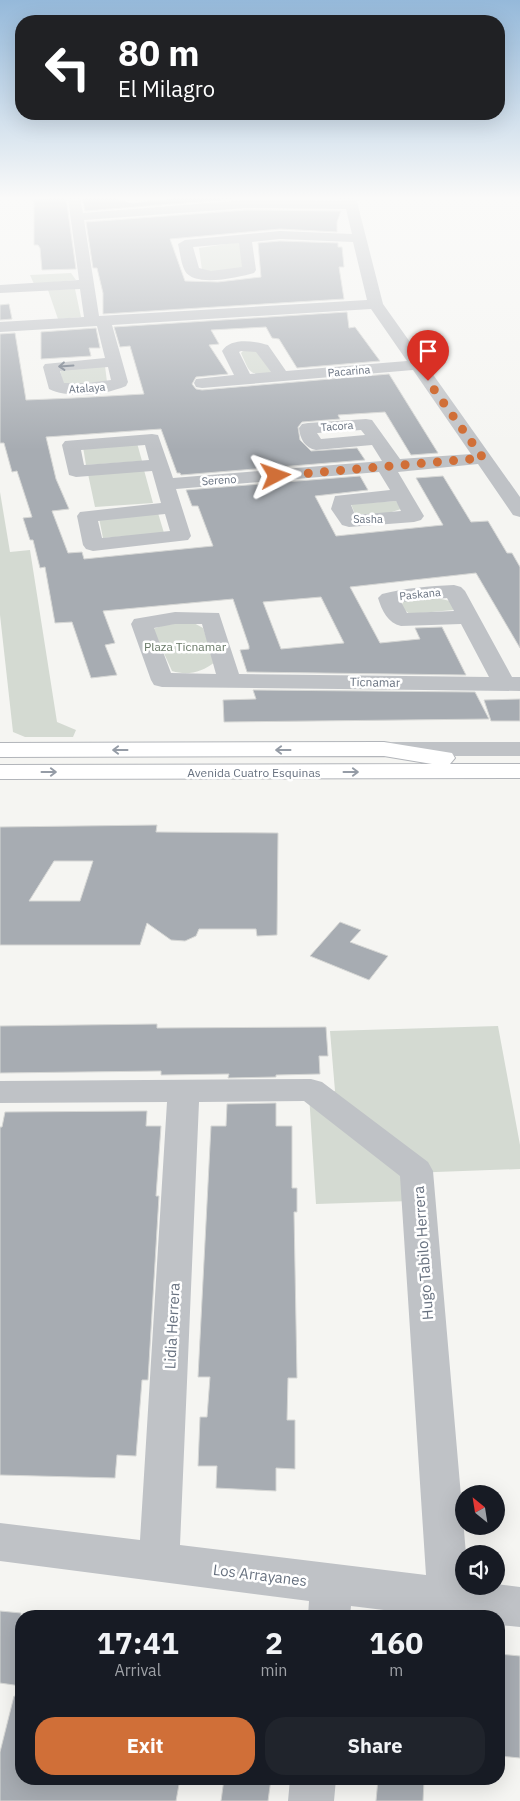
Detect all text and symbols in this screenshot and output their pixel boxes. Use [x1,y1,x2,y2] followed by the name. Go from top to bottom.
[118,30,200,76] text: 80 m
[35,35,100,100] icon: left
[118,74,215,103] text: El Milagro
[407,330,449,381] pin
[414,337,442,365] icon: arrive
[58,361,74,371] one-way arrow
[327,362,371,380] street label: Pacarina
[68,380,106,396] street label: Atalaya
[320,418,354,434] street label: Tacora
[249,449,301,501] position arrow
[201,472,237,488] street label: Sereno
[353,512,383,526] street label: Sasha
[399,585,442,603] street label: Paskana
[144,639,227,654] park label: Plaza Ticnamar
[350,674,401,690] street label: Ticnamar
[112,745,128,755] one-way arrow
[275,745,291,755] one-way arrow
[187,765,321,780] street label: Avenida Cuatro Esquinas
[40,767,56,777] one-way arrow
[342,767,359,777] one-way arrow
[409,1185,437,1321] street label: Hugo Tabilo Herrera
[160,1282,184,1370] street label: Lidia Herrera
[455,1485,505,1535] north arrow
[455,1485,505,1595] map controls
[455,1545,505,1595] button: sound
[212,1560,308,1590] street label: Los Arrayanes
[97,1623,179,1662] text: 17:41
[265,1623,283,1662] text: 2
[369,1623,423,1662] text: 160
[114,1660,161,1680] text: Arrival
[260,1660,287,1680] text: min
[389,1660,403,1680] text: m
[35,1717,255,1775] button: Exit
[265,1717,485,1775] button: Share

